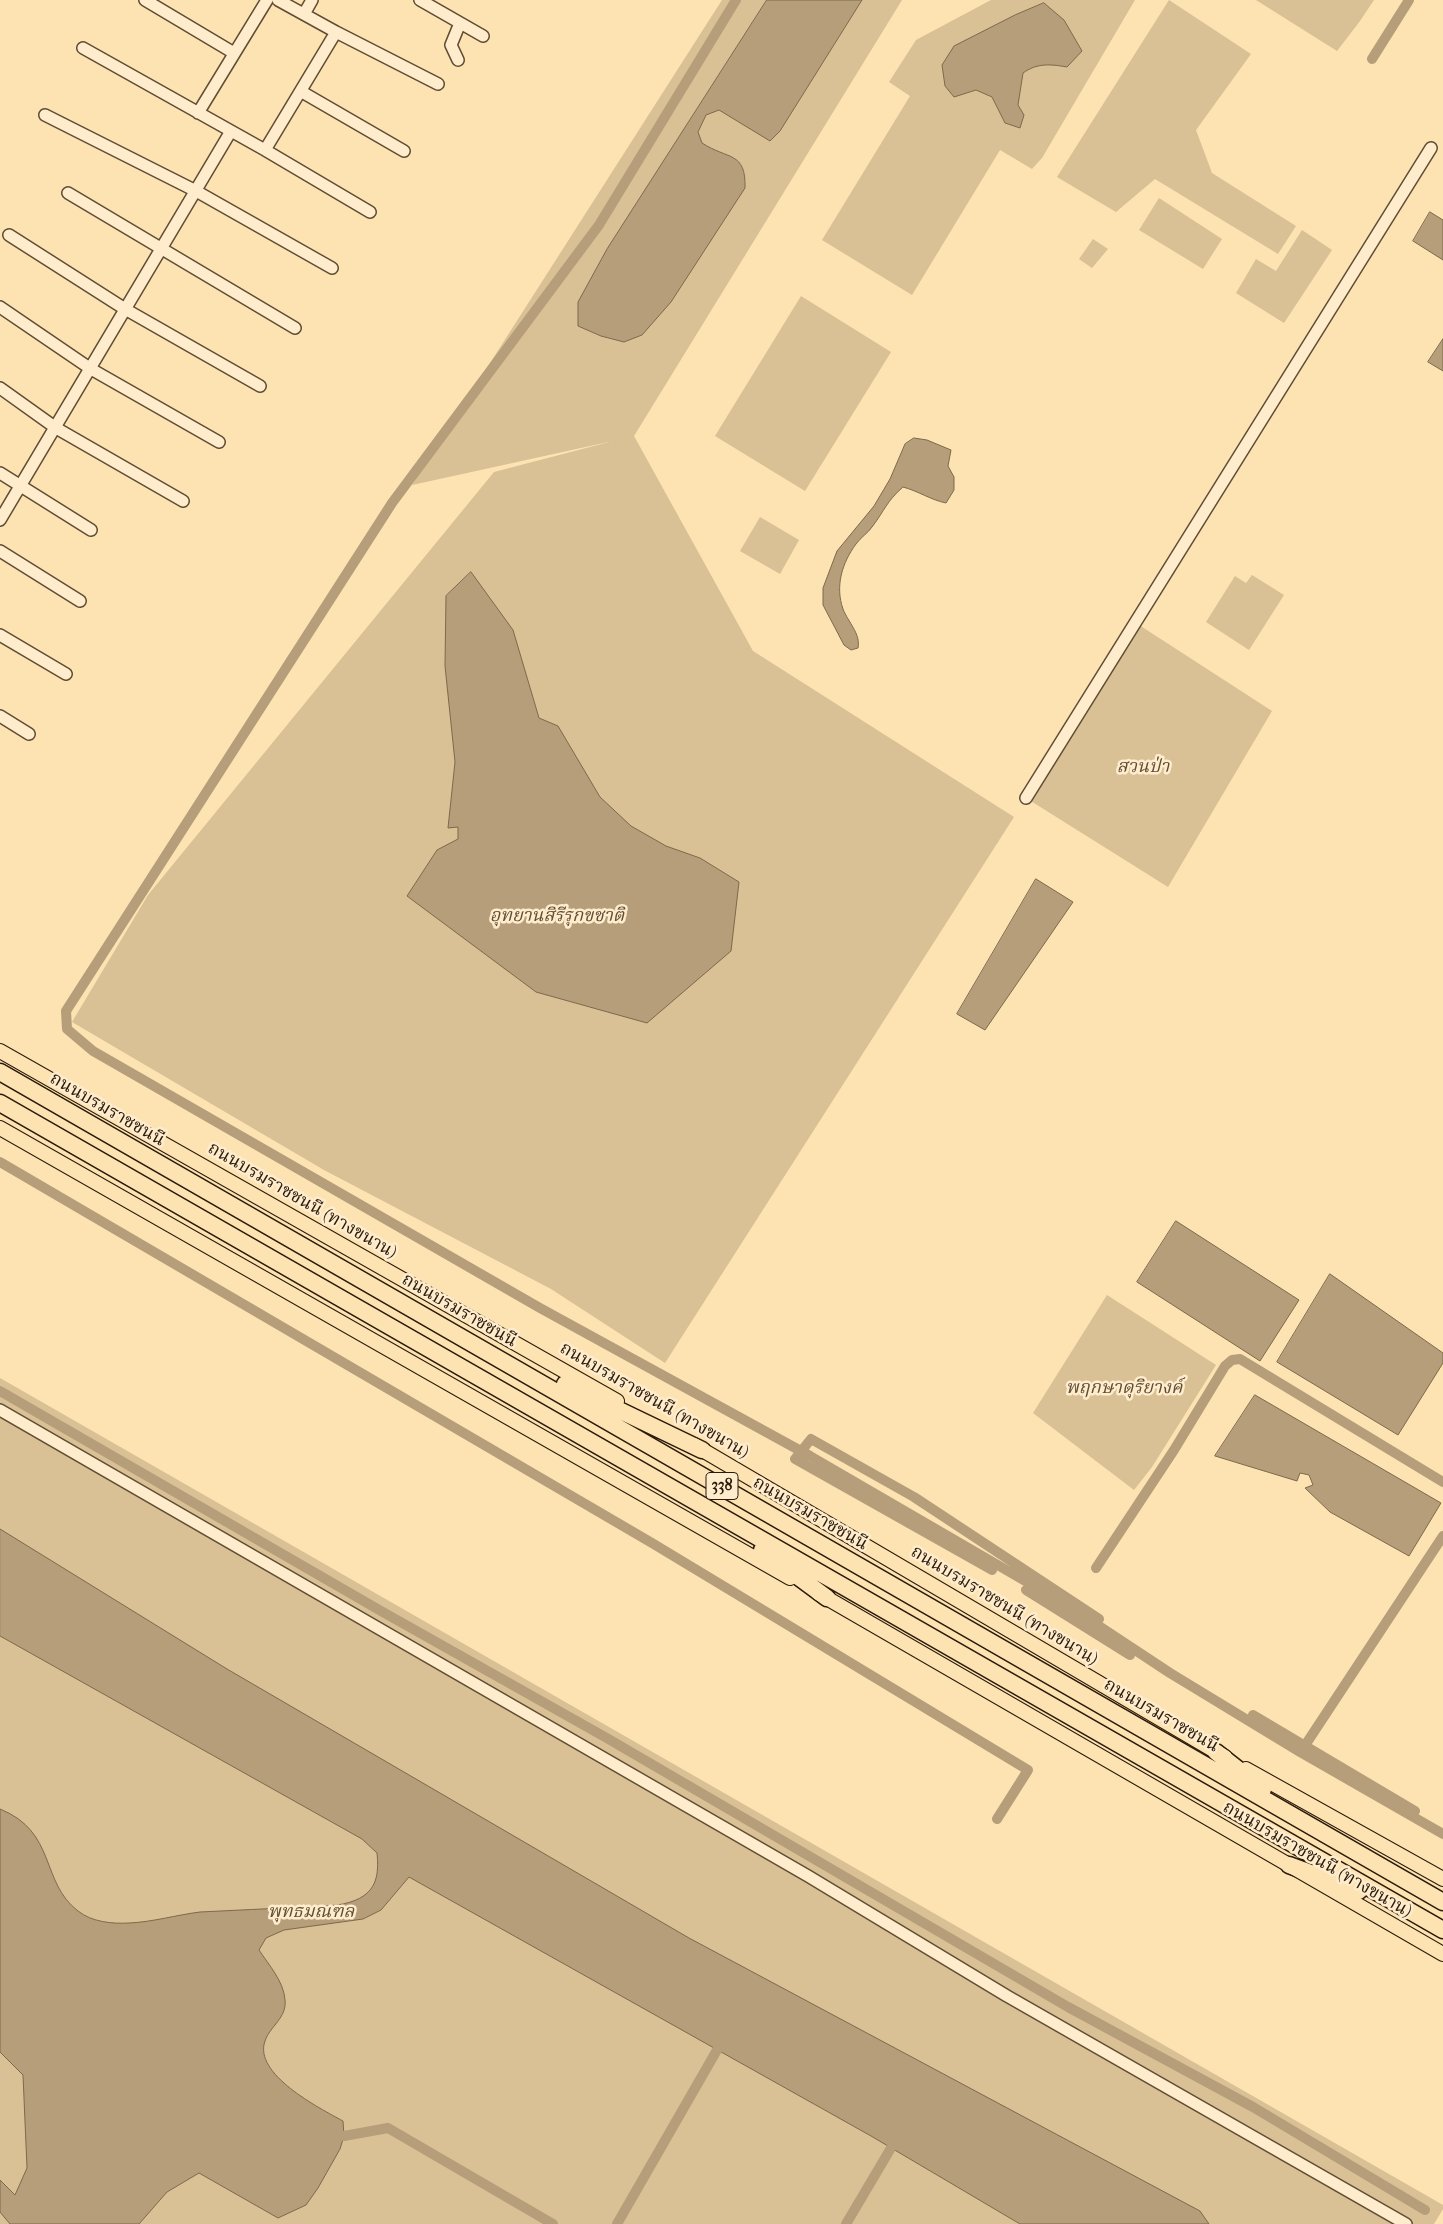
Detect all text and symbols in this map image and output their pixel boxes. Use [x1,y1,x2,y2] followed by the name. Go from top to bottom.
[1117,757,1169,779] park label: สวนป่า
[490,906,624,928] park label: อุทยานสิรีรุกขชาติ
[46,1068,168,1152] street label: ถนนบรมราชชนนี
[204,1138,400,1264] street label: ถนนบรมราชชนนี (ทางขนาน)
[398,1269,520,1353] street label: ถนนบรมราชชนนี
[556,1338,752,1464] street label: ถนนบรมราชชนนี (ทางขนาน)
[1066,1378,1182,1400] park label: พฤกษาดุริยางค์
[706,1472,738,1500] road number: 338
[749,1472,871,1556] street label: ถนนบรมราชชนนี
[906,1541,1102,1671] street label: ถนนบรมราชชนนี (ทางขนาน)
[1100,1674,1222,1758] street label: ถนนบรมราชชนนี
[1219,1797,1415,1923] street label: ถนนบรมราชชนนี (ทางขนาน)
[268,1902,354,1924] park label: พุทธมณฑล

